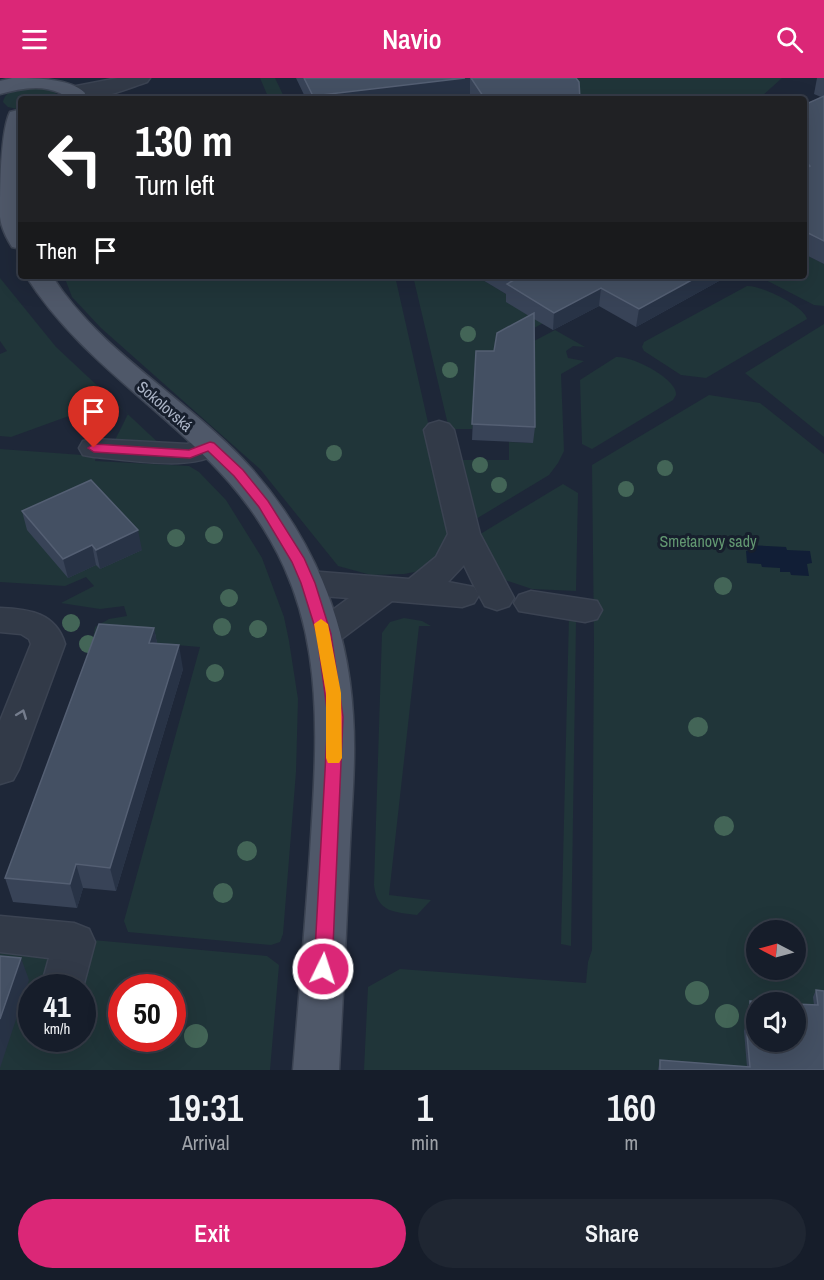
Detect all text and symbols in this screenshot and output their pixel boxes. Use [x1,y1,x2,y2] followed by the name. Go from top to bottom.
[382,21,442,57] text: Navio
[18,23,51,56] icon: menu
[773,23,806,56] icon: search
[135,113,233,169] text: 130 m
[36,120,114,198] icon: left
[135,167,214,203] text: Turn left
[89,234,122,267] icon: arrive
[36,236,77,266] text: Then
[132,376,198,437] street label: Sokolovská
[68,386,119,448] pin
[77,395,110,428] icon: arrive
[660,530,757,552] park label: Smetanovy sady
[14,709,27,720] one-way arrow
[746,920,806,980] north arrow
[746,920,806,1052] map controls
[291,937,355,1001] position arrow
[108,974,186,1052] speed limit sign: 50
[43,986,71,1026] text: 41
[746,992,806,1052] button: sound
[44,1018,70,1039] text: km/h
[168,1084,243,1132] text: 19:31
[417,1084,433,1132] text: 1
[607,1084,656,1132] text: 160
[182,1129,229,1156] text: Arrival
[411,1129,439,1156] text: min
[624,1129,638,1156] text: m
[18,1199,406,1268] button: Exit
[418,1199,806,1268] button: Share

